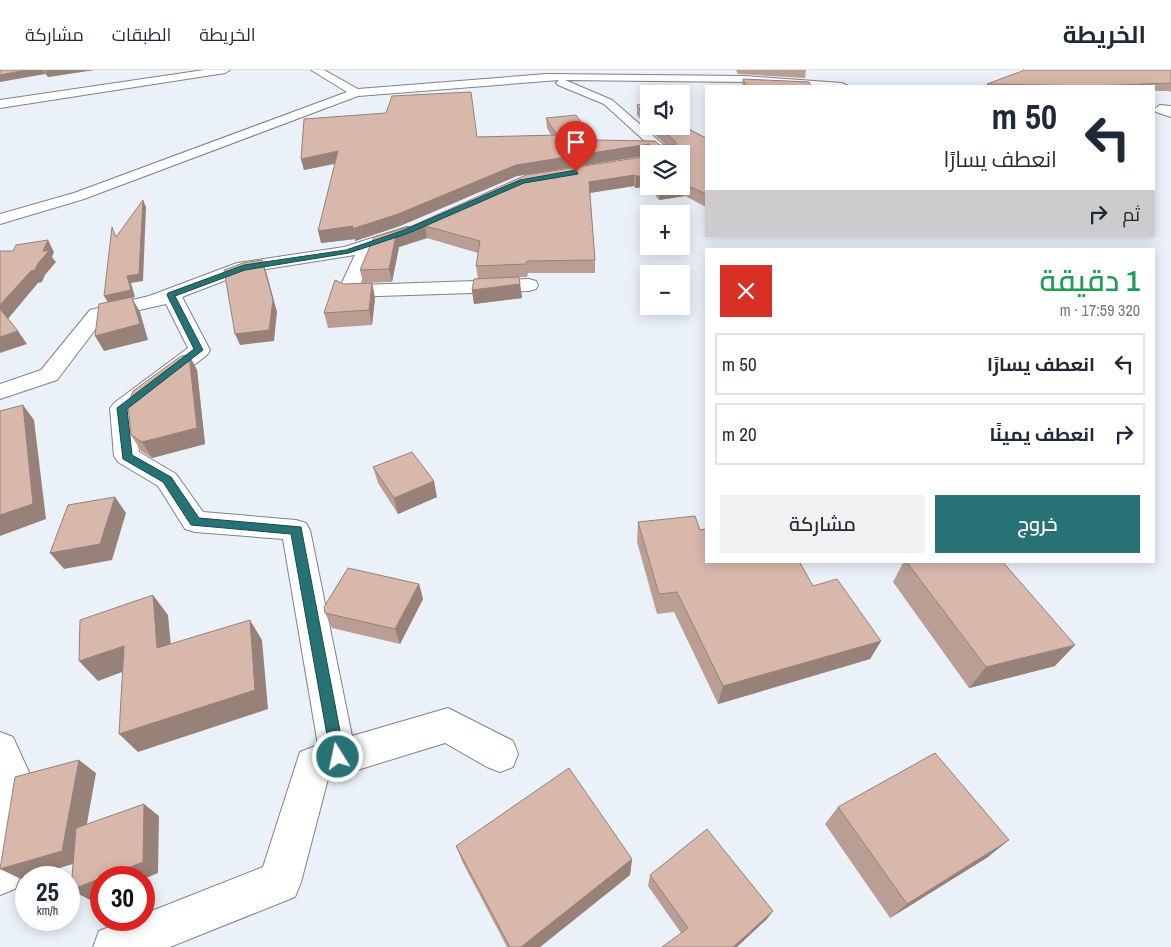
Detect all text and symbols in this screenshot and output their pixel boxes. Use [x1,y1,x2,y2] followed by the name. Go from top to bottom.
[1063,18,1146,50] text: الخريطة
[25,22,84,47] text: مشاركة
[112,22,171,47] text: الطبقات
[199,22,256,47] text: الخريطة
[640,85,690,315] map controls
[640,85,690,135] button: sound
[992,93,1057,140] text: 50 m
[1075,105,1140,170] icon: left
[555,121,597,172] pin
[562,128,590,156] icon: arrive
[944,144,1057,174] text: انعطف يسارًا
[640,145,690,195] button: layers
[1084,200,1112,228] icon: right
[1122,201,1140,227] text: ثم
[640,205,690,255] button: +
[1040,260,1140,300] text: 1 دقيقة
[640,265,690,315] button: −
[720,265,772,317] button: close
[1060,299,1140,321] text: 320 m · 17:59
[1110,350,1138,378] icon: left
[722,351,757,377] text: 50 m
[987,351,1095,377] text: انعطف يسارًا
[1110,420,1138,448] icon: right
[722,421,757,447] text: 20 m
[989,421,1095,447] text: انعطف يمينًا
[720,495,925,553] button: مشاركة
[935,495,1140,553] button: خروج
[311,730,363,782] position arrow
[90,866,155,931] speed limit sign: 30
[36,875,59,909] text: 25
[37,903,58,919] text: km/h

